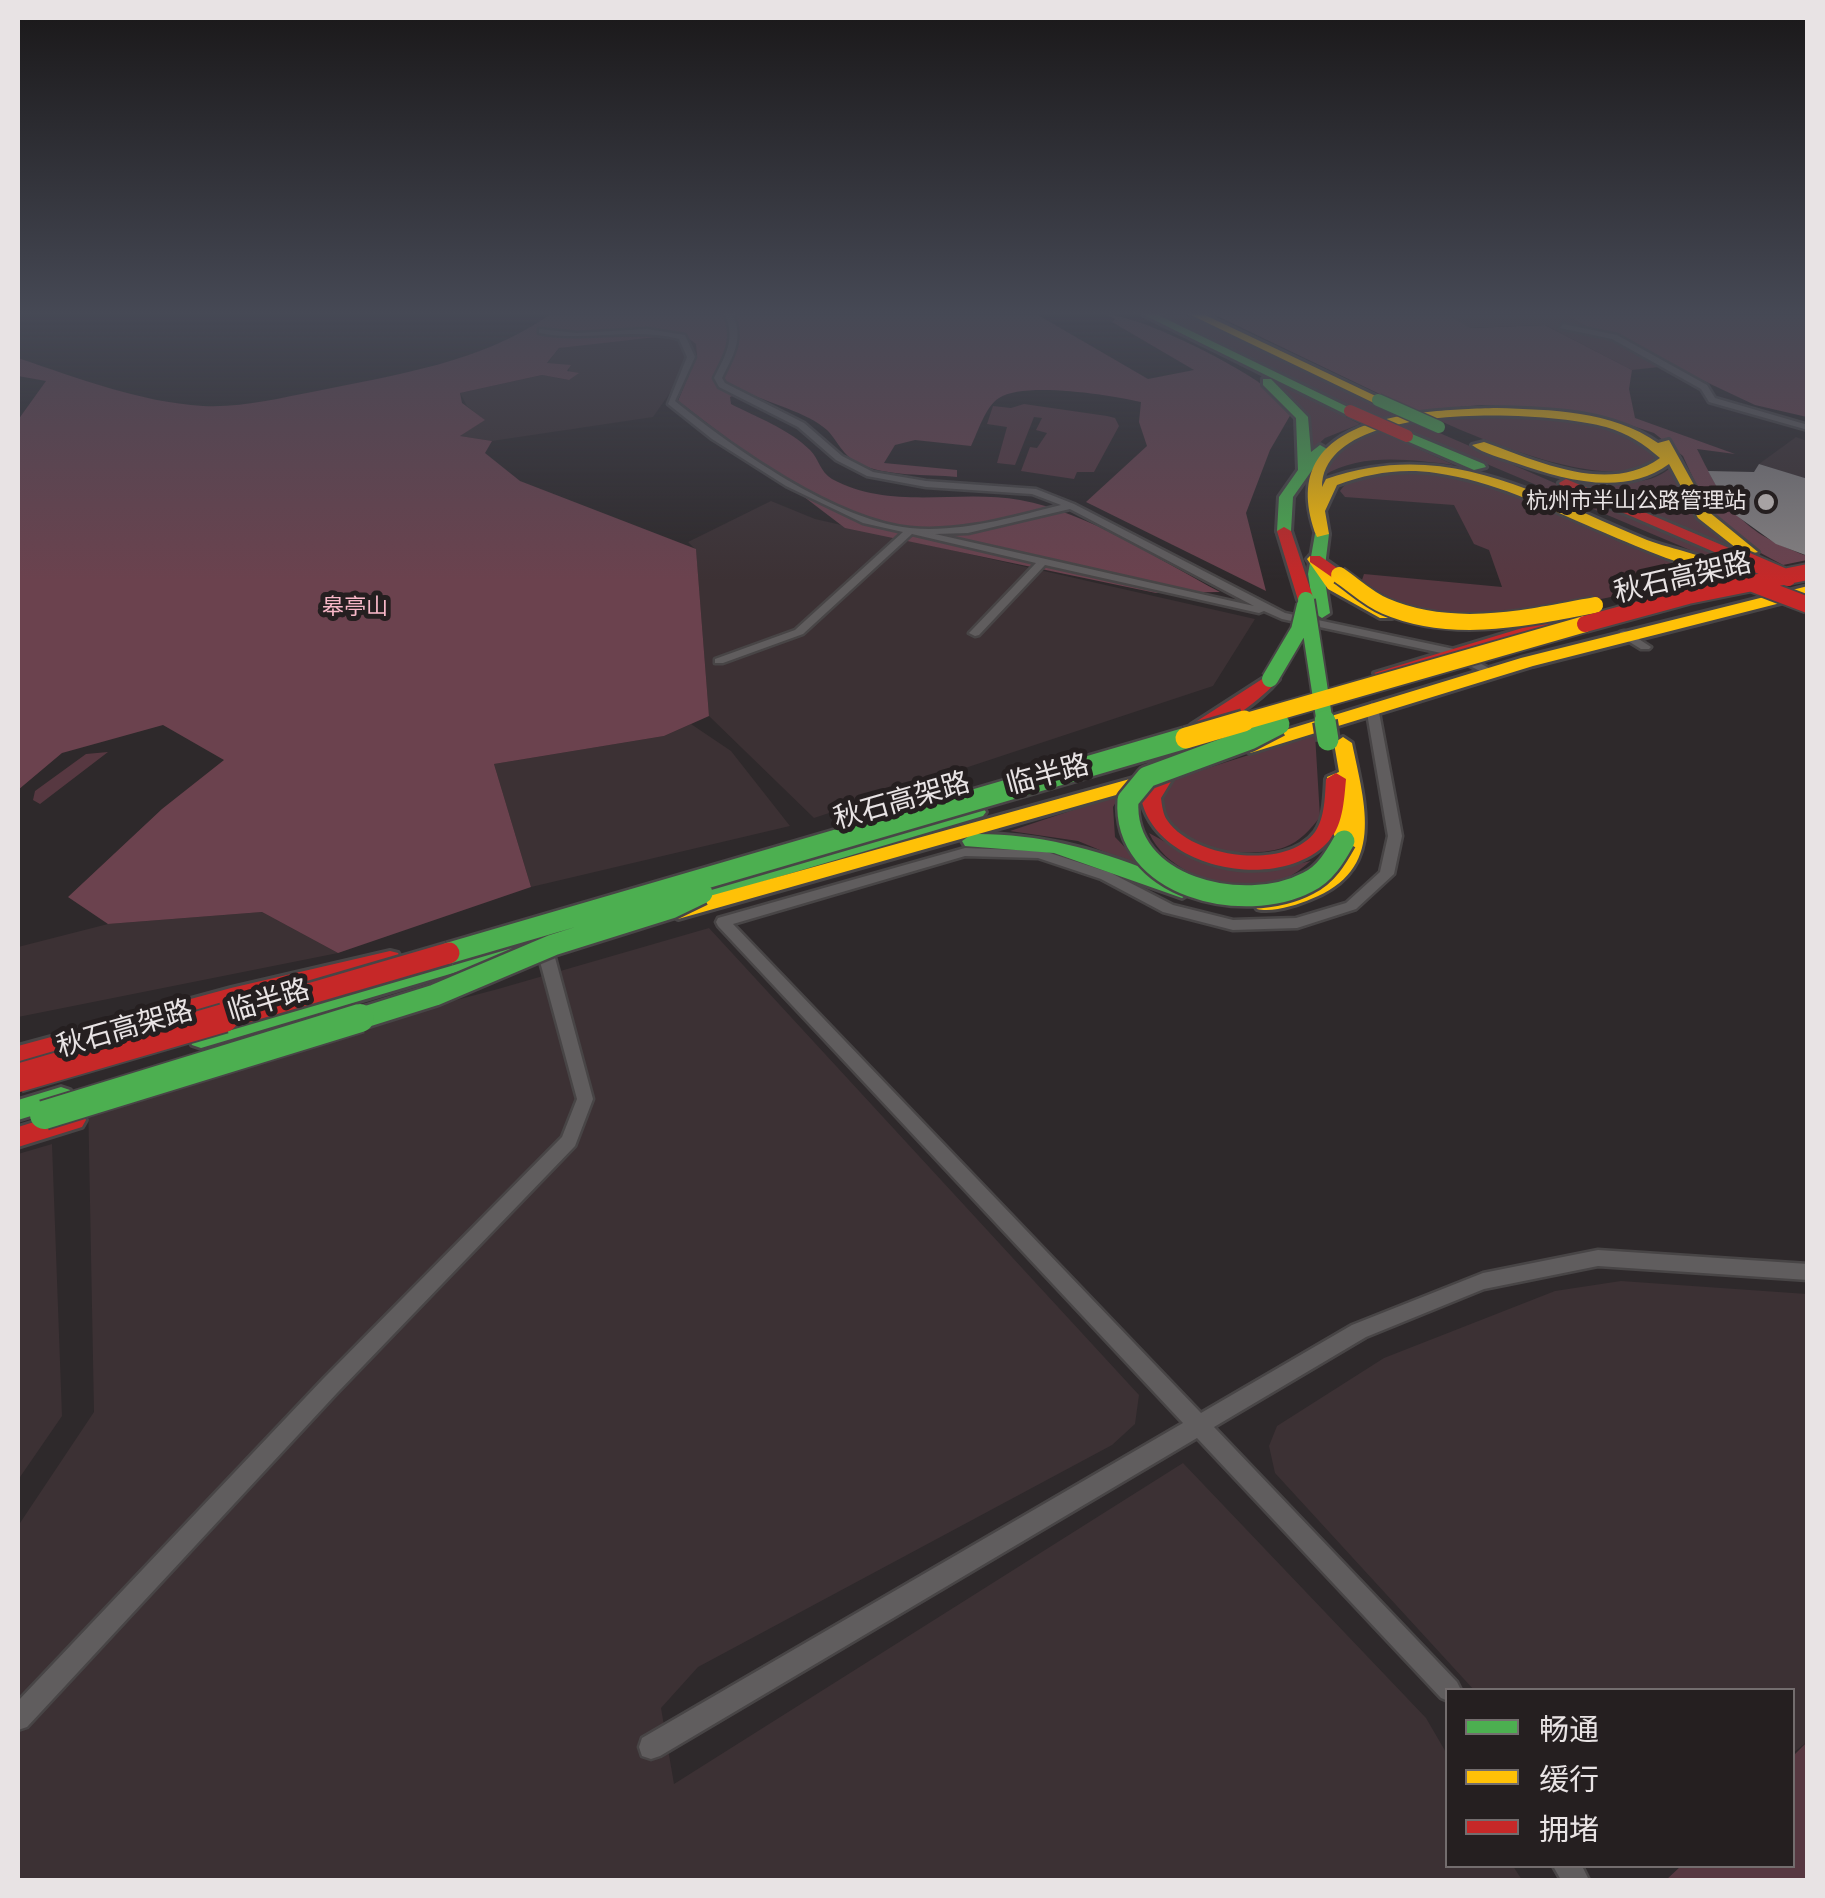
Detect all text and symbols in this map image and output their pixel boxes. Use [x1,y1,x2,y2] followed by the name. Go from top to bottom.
[1526,489,1746,515] place label: 杭州市半山公路管理站
[1755,491,1777,513] marker: 杭州市半山公路管理站
[1611,547,1755,611] street label: 秋石高架路
[322,595,388,621] park label: 皋亭山
[1003,749,1093,803] street label: 临半路
[830,767,974,837] street label: 秋石高架路
[224,974,314,1030] street label: 临半路
[53,995,197,1065] street label: 秋石高架路
[1445,1688,1795,1868] legend
[1539,1712,1599,1749] text: 畅通
[1539,1762,1599,1799] text: 缓行
[1539,1812,1599,1849] text: 拥堵

